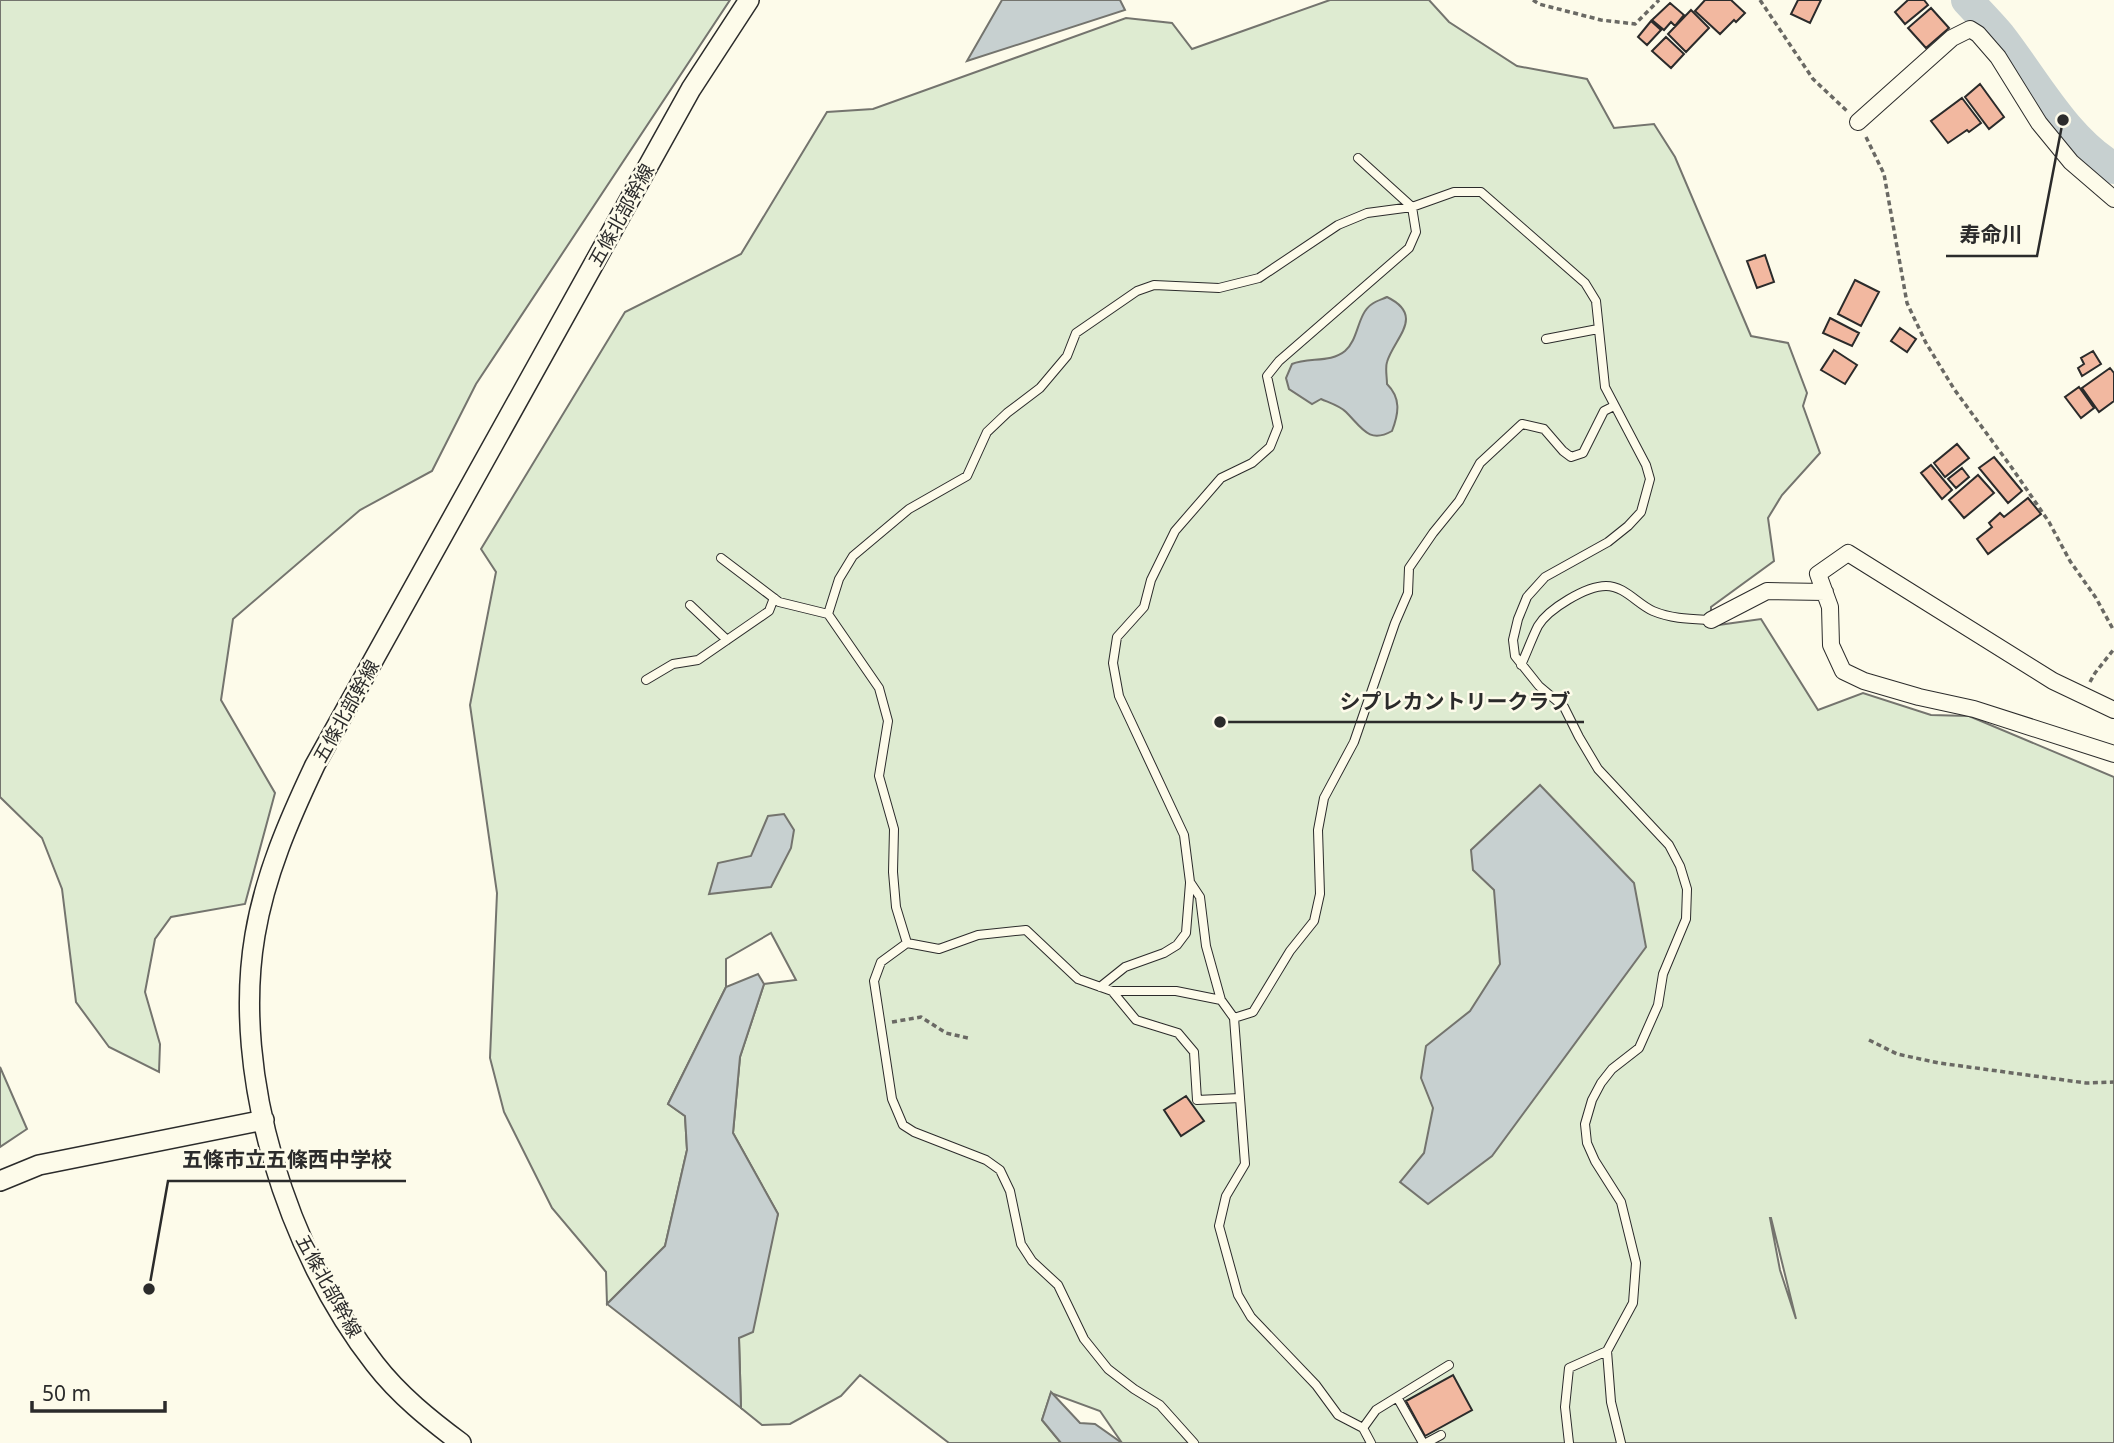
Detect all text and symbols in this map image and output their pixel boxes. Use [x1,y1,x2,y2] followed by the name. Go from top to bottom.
[582,159,660,271] street label: 五條北部幹線
[1946,214,2037,256] callout: 寿命川
[1960,220,2023,248] text: 寿命川
[307,655,385,767] street label: 五條北部幹線
[1325,680,1584,722] callout: シプレカントリークラブ
[1340,687,1571,715] text: シプレカントリークラブ
[168,1139,406,1181] callout: 五條市立五條西中学校
[182,1145,392,1173] text: 五條市立五條西中学校
[290,1230,368,1342] street label: 五條北部幹線
[32,1370,164,1414] scale bar
[42,1379,91,1407] text: 50 m

